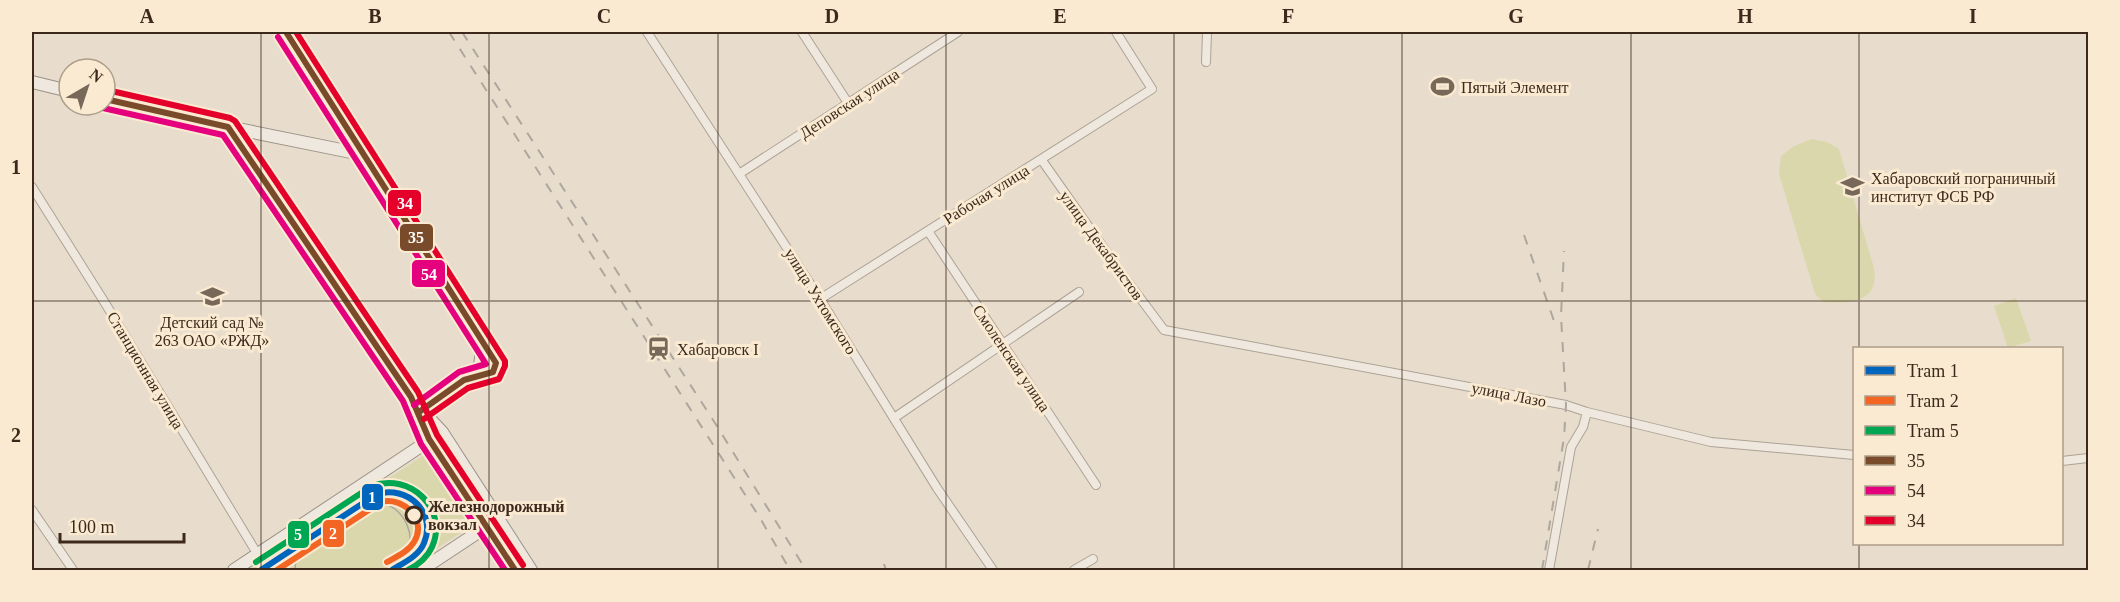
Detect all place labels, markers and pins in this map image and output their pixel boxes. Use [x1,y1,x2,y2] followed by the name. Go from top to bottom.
[1430,74,1456,100] sports icon: Пятый Элемент
[1461,79,1568,96] place label: Пятый Элемент
[1871,170,2056,206] place label: Хабаровский пограничный институт ФСБ РФ
[1840,174,1866,200] school or university icon: Хабаровский пограничный институт ФСБ РФ
[199,284,225,310] school or university icon: Детский сад № 263 ОАО «РЖД»
[155,314,269,350] place label: Детский сад № 263 ОАО «РЖД»
[646,336,672,362] station icon: Хабаровск I
[677,341,759,359] place label: Хабаровск I
[428,498,565,533] place label: Железнодорожный вокзал
[405,506,423,524] marker: Железнодорожный вокзал

